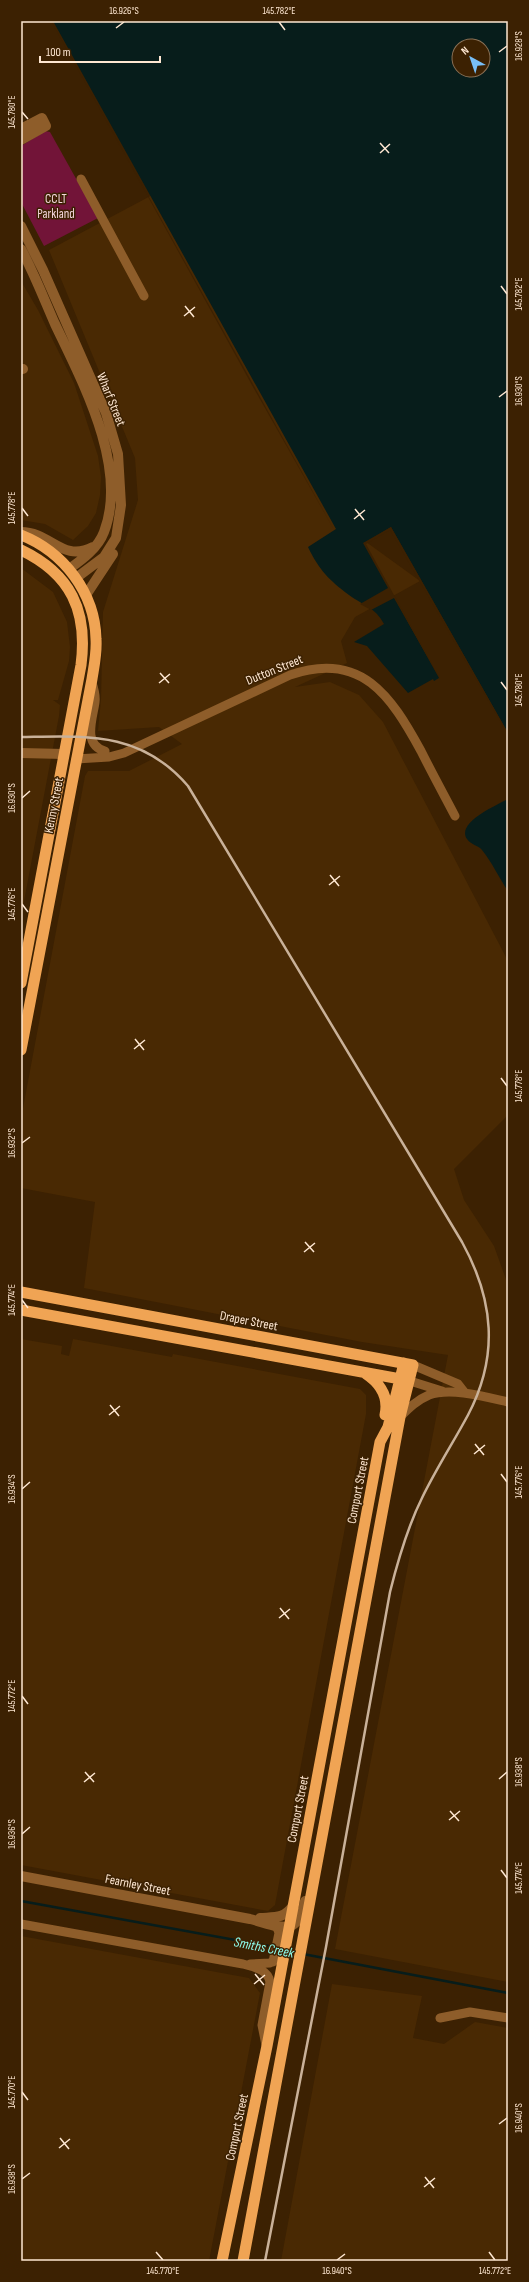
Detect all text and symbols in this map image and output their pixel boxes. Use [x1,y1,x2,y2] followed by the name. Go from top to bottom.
[109,5,139,17] text: 16.926°S
[263,5,295,17] text: 145.782°E
[513,31,525,61] text: 16.928°S
[40,38,160,64] scale bar
[451,38,491,78] north arrow
[458,44,471,58] text: N
[46,45,71,60] text: 100 m
[6,95,18,129] text: 145.780°E
[37,191,75,222] park label: CCLT Parkland
[513,278,525,310] text: 145.782°E
[93,370,129,428] street label: Wharf Street
[513,376,525,406] text: 16.930°S
[6,492,18,524] text: 145.778°E
[244,651,305,689] street label: Dutton Street
[513,673,525,707] text: 145.780°E
[41,776,67,834] street label: Kenny Street
[6,783,18,813] text: 16.930°S
[6,888,18,920] text: 145.776°E
[513,1070,525,1102] text: 145.778°E
[6,1128,18,1158] text: 16.932°S
[6,1284,18,1316] text: 145.774°E
[218,1308,279,1334] street label: Draper Street
[344,1455,372,1525] street label: Comport Street
[513,1466,525,1498] text: 145.776°E
[6,1474,18,1504] text: 16.934°S
[6,1680,18,1712] text: 145.772°E
[513,1757,525,1787] text: 16.938°S
[284,1774,312,1844] street label: Comport Street
[6,1819,18,1849] text: 16.936°S
[513,1862,525,1894] text: 145.774°E
[104,1871,172,1899] street label: Fearnley Street
[232,1933,296,1962] water label: Smiths Creek
[6,2076,18,2108] text: 145.770°E
[222,2092,252,2162] street label: Comport Street
[513,2103,525,2133] text: 16.940°S
[6,2164,18,2194] text: 16.938°S
[147,2265,179,2277] text: 145.770°E
[322,2265,352,2277] text: 16.940°S
[479,2265,511,2277] text: 145.772°E

